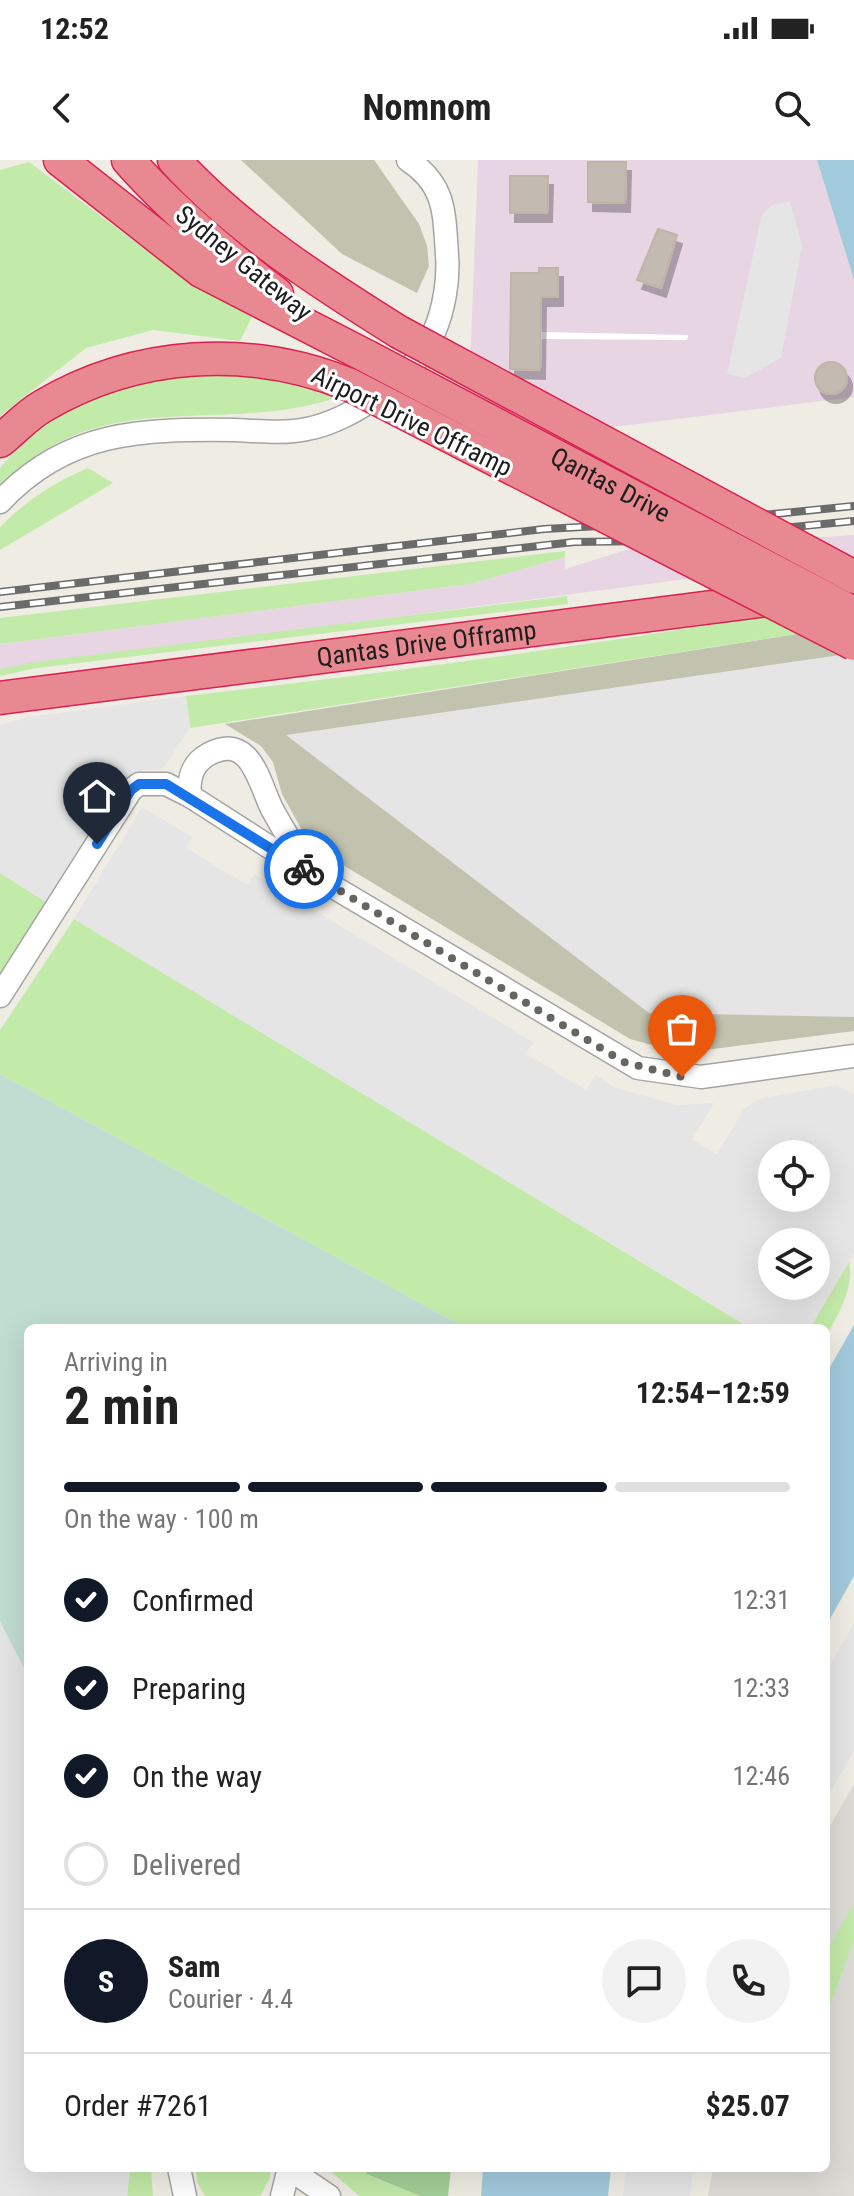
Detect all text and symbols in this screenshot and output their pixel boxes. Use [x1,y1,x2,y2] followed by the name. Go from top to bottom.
[40,11,109,46] text: 12:52
[40,86,84,130] icon: back
[770,86,814,130] icon: search
[363,87,492,129] text: Nomnom
[170,199,318,327] street label: Sydney Gateway
[307,359,517,483] street label: Airport Drive Offramp
[546,441,675,528] street label: Qantas Drive
[315,615,538,672] street label: Qantas Drive Offramp
[63,762,131,844] pin
[75,774,119,818] icon: home
[264,829,344,909] courier
[282,847,326,891] icon: bike
[648,995,716,1077] pin
[660,1007,704,1051] icon: bag
[758,1140,830,1300] map controls
[758,1140,830,1212] button: locate
[758,1228,830,1300] button: layers
[64,1347,168,1377] text: Arriving in
[636,1375,790,1410] text: 12:54–12:59
[64,1376,180,1437] text: 2 min
[64,1504,259,1534] text: On the way · 100 m
[64,1578,108,1622] icon: check
[132,1583,254,1618] text: Confirmed
[733,1585,790,1615] text: 12:31
[64,1666,108,1710] icon: check
[132,1671,246,1706] text: Preparing
[733,1673,790,1703] text: 12:33
[64,1754,108,1798] icon: check
[132,1759,262,1794] text: On the way
[733,1761,790,1791] text: 12:46
[132,1847,241,1882] text: Delivered
[602,1939,686,2023] button: chat
[706,1939,790,2023] button: phone
[168,1949,221,1984] text: Sam
[98,1964,114,1999] text: S
[168,1984,293,2014] text: Courier · 4.4
[64,2088,212,2123] text: Order #7261
[705,2088,790,2123] text: $25.07

